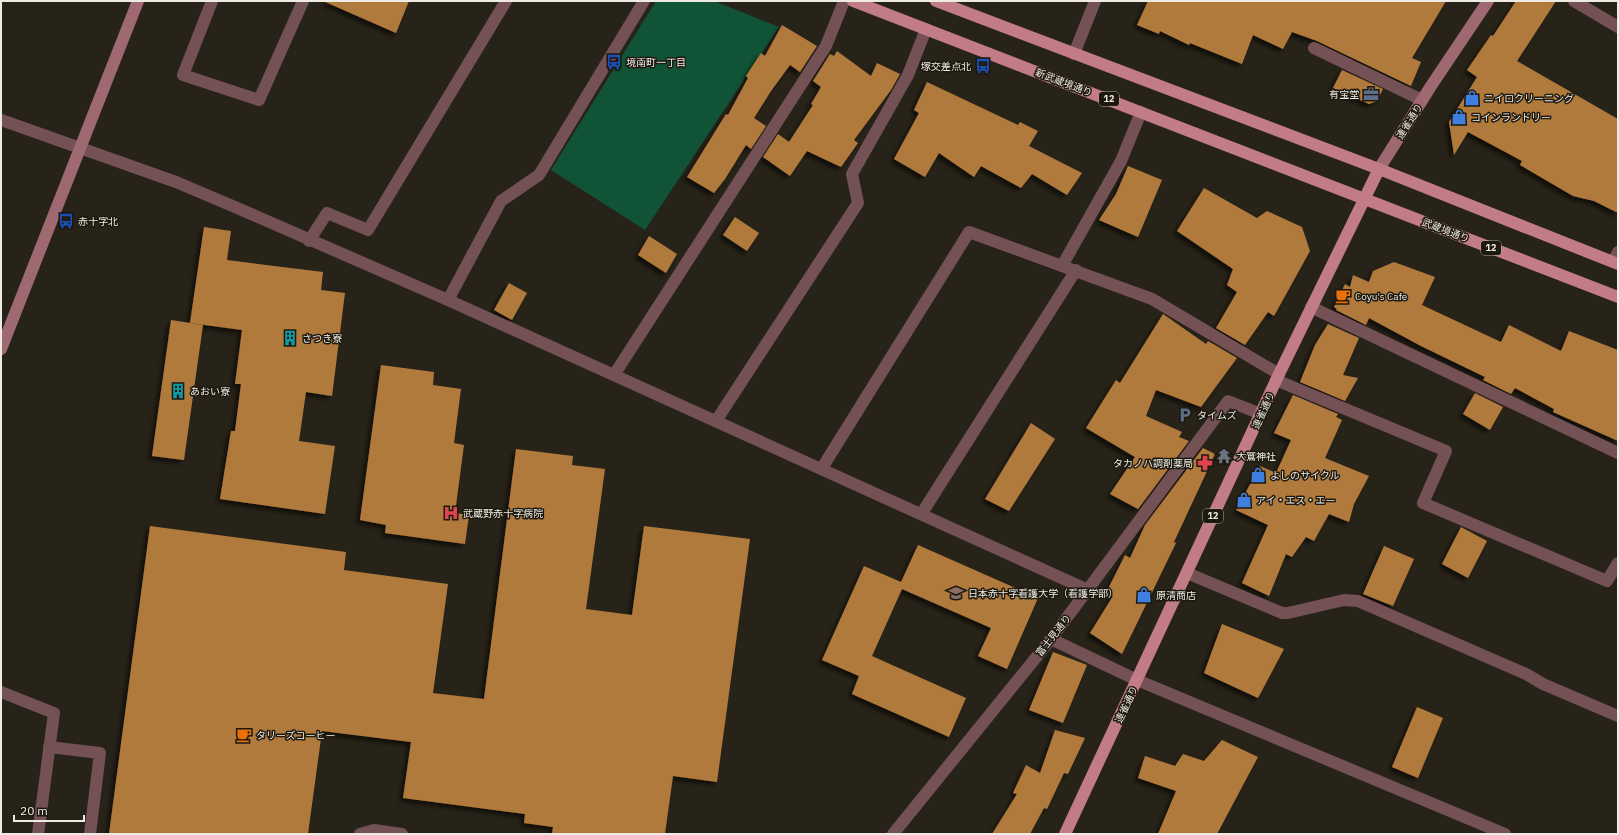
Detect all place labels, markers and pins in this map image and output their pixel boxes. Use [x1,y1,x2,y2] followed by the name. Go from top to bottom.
[605,53,623,71] bus stop icon: 境南町一丁目
[626,56,686,69] place label: 境南町一丁目
[974,57,992,75] bus stop icon: 塚交差点北
[921,60,971,73] place label: 塚交差点北
[1362,85,1380,103] office icon: 有宝堂
[1329,88,1359,101] place label: 有宝堂
[1463,89,1481,107] shop icon: ニイロクリーニング
[1484,92,1574,105] place label: ニイロクリーニング
[1450,108,1468,126] shop icon: コインランドリー
[1471,111,1551,124] place label: コインランドリー
[57,212,75,230] bus stop icon: 赤十字北
[78,215,118,228] place label: 赤十字北
[1334,287,1352,305] cafe icon: Coyu's Cafe
[1355,290,1408,303] place label: Coyu's Cafe
[281,329,299,347] building icon: さつき寮
[302,332,342,345] place label: さつき寮
[169,382,187,400] building icon: あおい寮
[190,385,230,398] place label: あおい寮
[1176,406,1194,424] parking icon: タイムズ
[1197,409,1237,422] place label: タイムズ
[1215,447,1233,465] temple icon: 大鷲神社
[1236,450,1276,463] place label: 大鷲神社
[1196,454,1214,472] pharmacy icon: タカノハ調剤薬局
[1113,457,1193,470] place label: タカノハ調剤薬局
[1249,466,1267,484] shop icon: よしのサイクル
[1270,469,1340,482] place label: よしのサイクル
[1235,491,1253,509] shop icon: アイ・エス・エー
[1256,494,1336,507] place label: アイ・エス・エー
[442,504,460,522] hospital icon: 武蔵野赤十字病院
[463,507,543,520] place label: 武蔵野赤十字病院
[947,584,965,602] school or university icon: 日本赤十字看護大学（看護学部）
[1135,586,1153,604] shop icon: 原清商店
[968,587,1118,600] place label: 日本赤十字看護大学（看護学部）
[1156,589,1196,602] place label: 原清商店
[235,726,253,744] cafe icon: タリーズコーヒー
[256,729,336,742] place label: タリーズコーヒー

